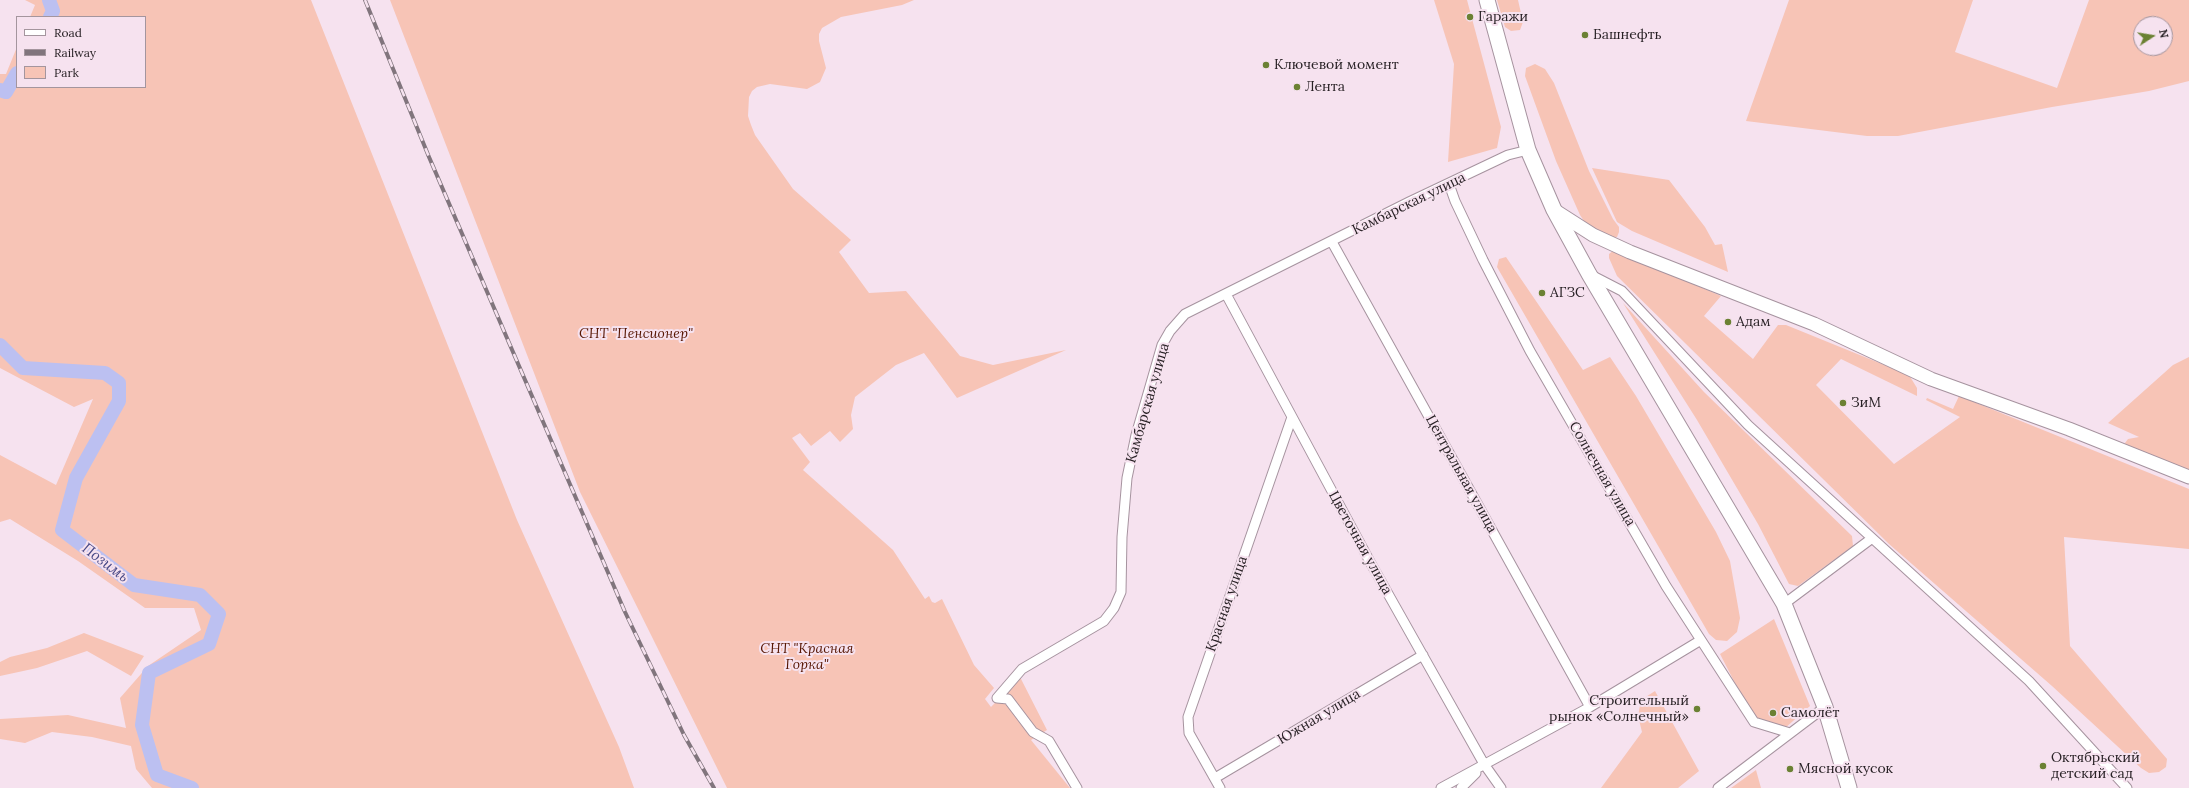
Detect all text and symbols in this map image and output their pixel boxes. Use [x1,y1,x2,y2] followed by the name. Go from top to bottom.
[1478,9,1528,25] place label: Гаражи
[1465,12,1475,22] marker: Гаражи
[16,16,146,88] legend
[2133,16,2173,56] north arrow
[54,25,82,40] text: Road
[1593,27,1662,43] place label: Башнефть
[2156,28,2171,39] text: N
[1580,30,1590,40] marker: Башнефть
[54,45,96,60] text: Railway
[1274,57,1399,73] place label: Ключевой момент
[1261,60,1271,70] marker: Ключевой момент
[54,65,79,80] text: Park
[1305,79,1345,95] place label: Лента
[1292,82,1302,92] marker: Лента
[1350,169,1468,239] street label: Камбарская улица
[1550,285,1585,301] place label: АГЗС
[1537,288,1547,298] marker: АГЗС
[1736,314,1771,330] place label: Адам
[1723,317,1733,327] marker: Адам
[579,326,693,342] park label: СНТ "Пенсионер"
[1123,341,1173,465] street label: Камбарская улица
[1851,395,1881,411] place label: ЗиМ
[1838,398,1848,408] marker: ЗиМ
[1422,412,1500,536] street label: Центральная улица
[1565,419,1639,529] street label: Солнечная улица
[1325,488,1395,598] street label: Цветочная улица
[78,540,132,586] water label: Позимь
[1203,554,1251,654] street label: Красная улица
[760,641,854,674] park label: СНТ "Красная Горка"
[1275,686,1363,748] street label: Южная улица
[1549,693,1689,726] place label: Строительный рынок «Солнечный»
[1692,704,1702,714] marker: Строительный рынок «Солнечный»
[1781,705,1839,721] place label: Самолёт
[1768,708,1778,718] marker: Самолёт
[2051,750,2140,782] place label: Октябрьский детский сад
[1798,761,1893,777] place label: Мясной кусок
[2038,761,2048,771] marker: Октябрьский детский сад
[1785,764,1795,774] marker: Мясной кусок

